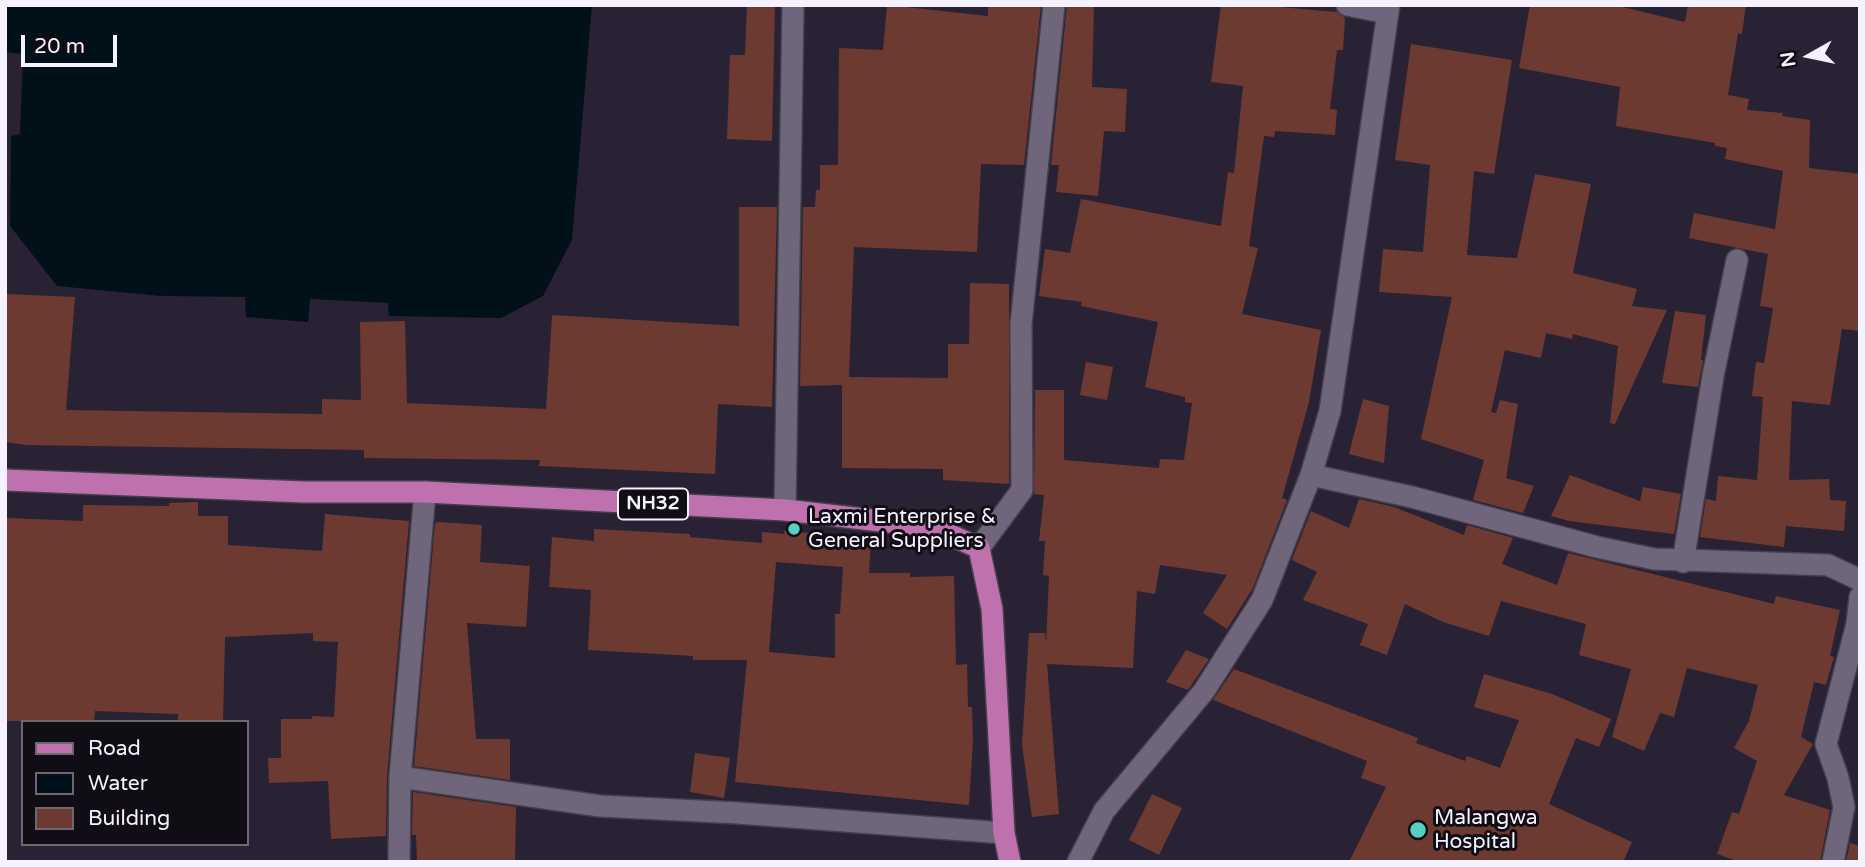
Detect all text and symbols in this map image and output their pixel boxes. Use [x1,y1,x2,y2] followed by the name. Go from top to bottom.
[24,21,121,65] scale bar
[1774,21,1844,91] north arrow
[34,34,85,59] text: 20 m
[1776,50,1800,69] text: N
[618,489,688,520] road number: NH32
[808,504,996,554] place label: Laxmi Enterprise & General Suppliers
[786,521,802,537] marker: Laxmi Enterprise & General Suppliers
[21,720,248,846] legend
[88,736,141,761] text: Road
[88,771,148,796] text: Water
[1434,805,1537,855] place label: Malangwa Hospital
[88,806,170,831] text: Building
[1408,820,1428,840] marker: Malangwa Hospital

